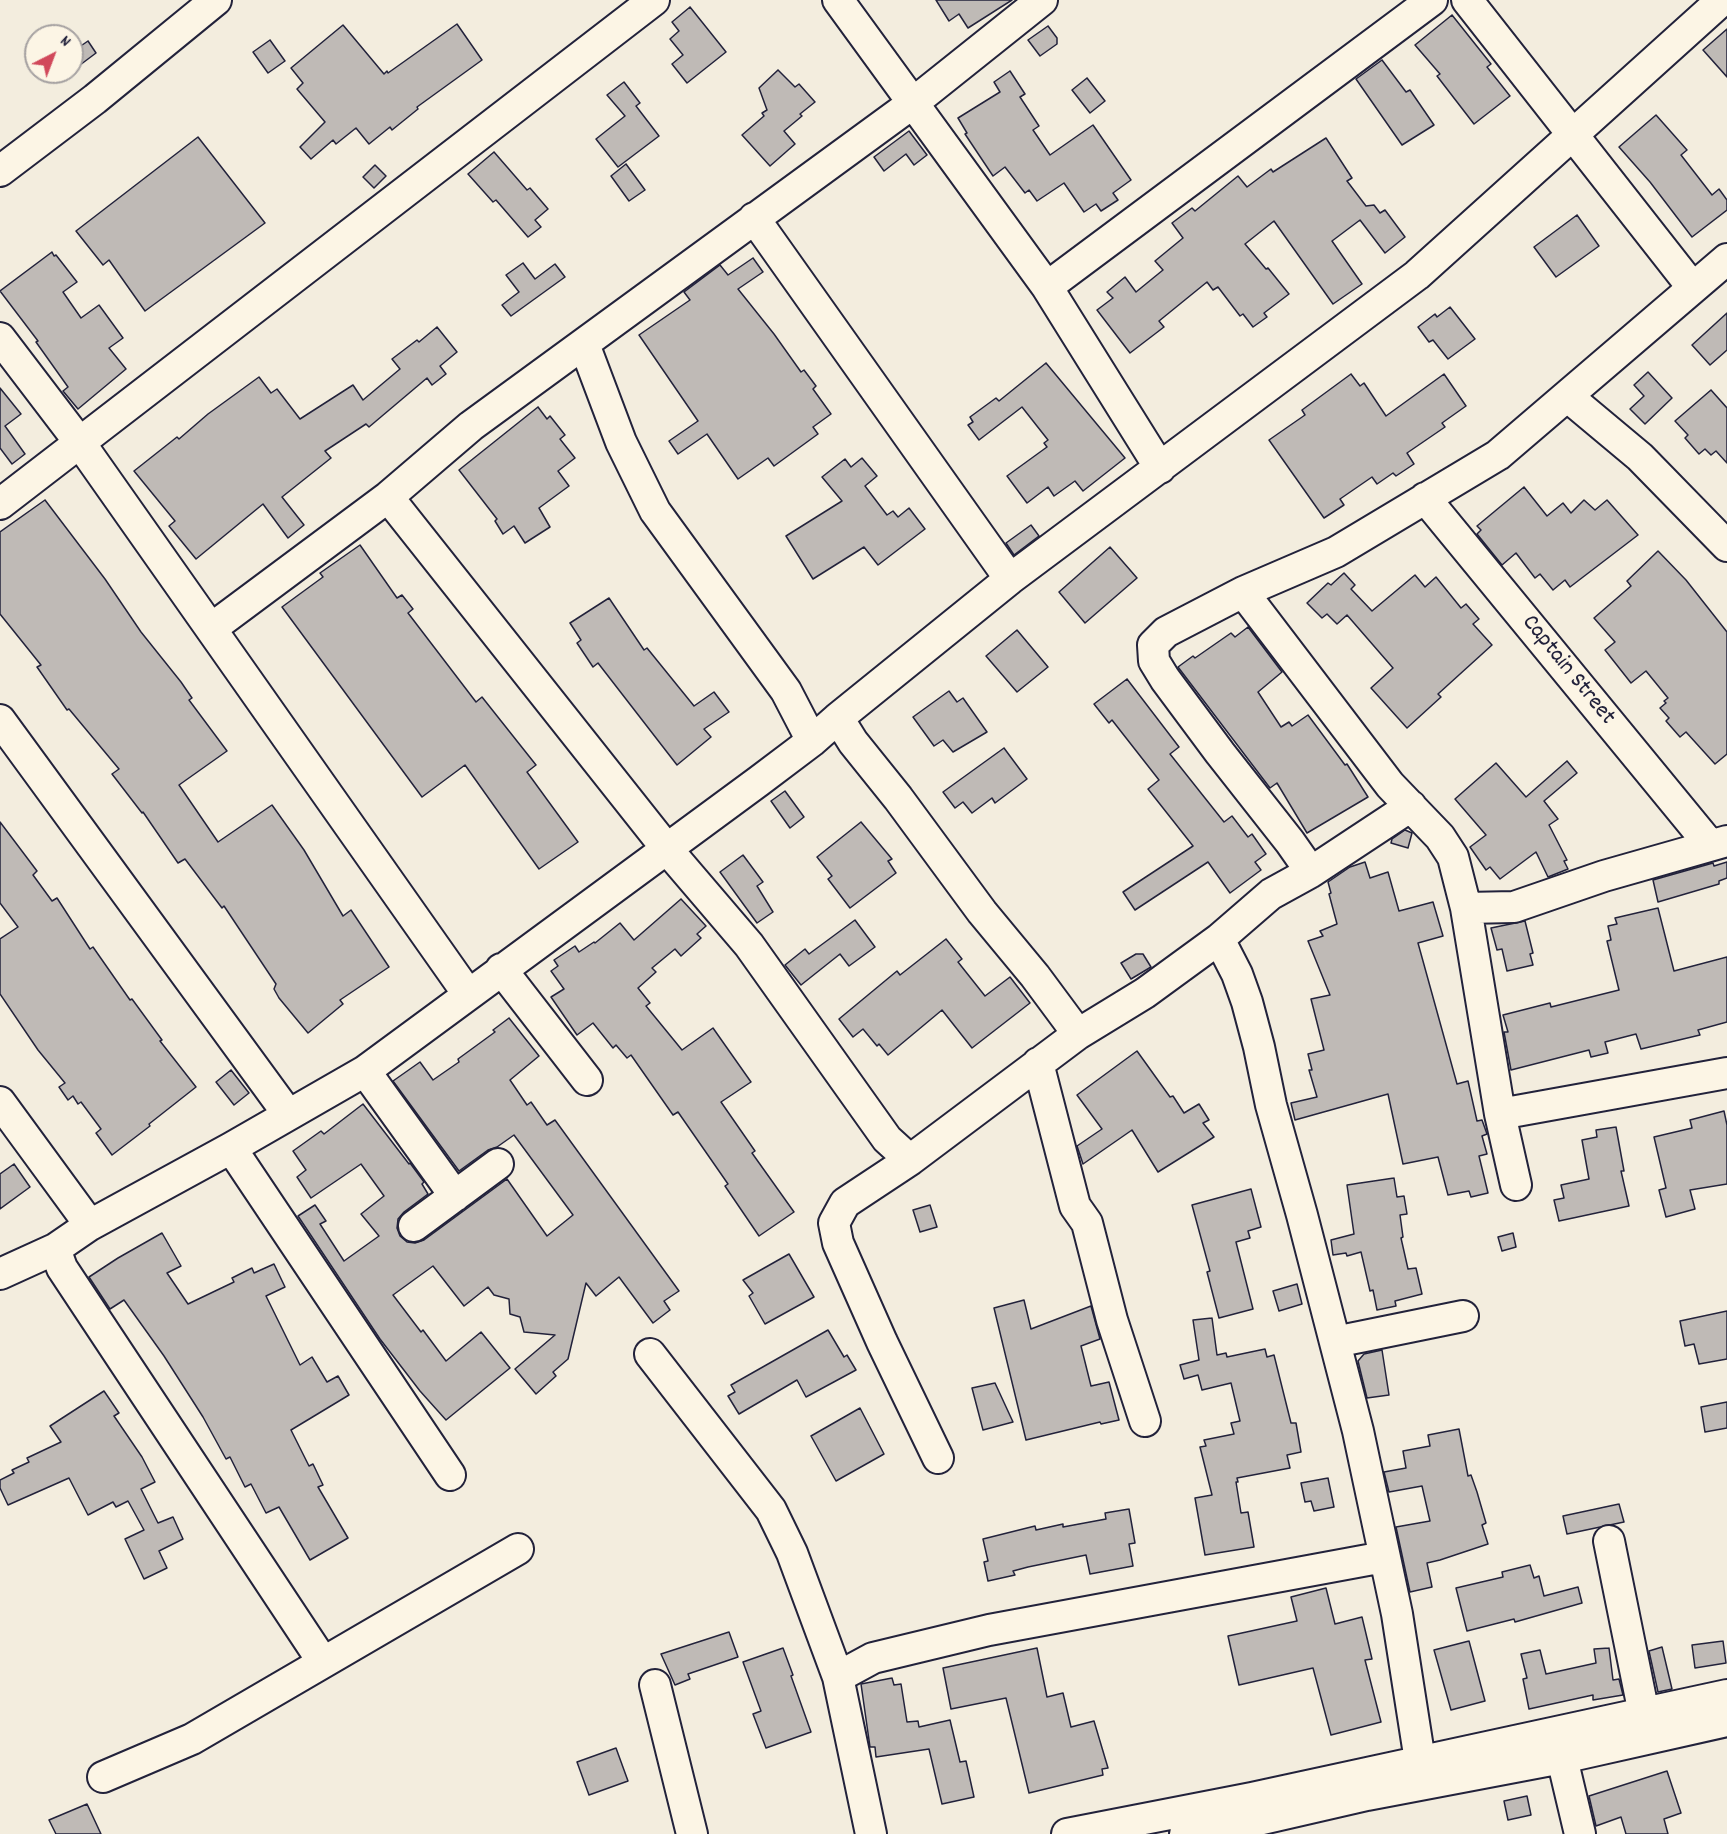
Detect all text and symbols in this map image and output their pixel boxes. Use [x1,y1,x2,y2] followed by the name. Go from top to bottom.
[24,24,84,84] north arrow
[54,31,76,53] text: N
[1514,610,1620,732] street label: Captain Street

